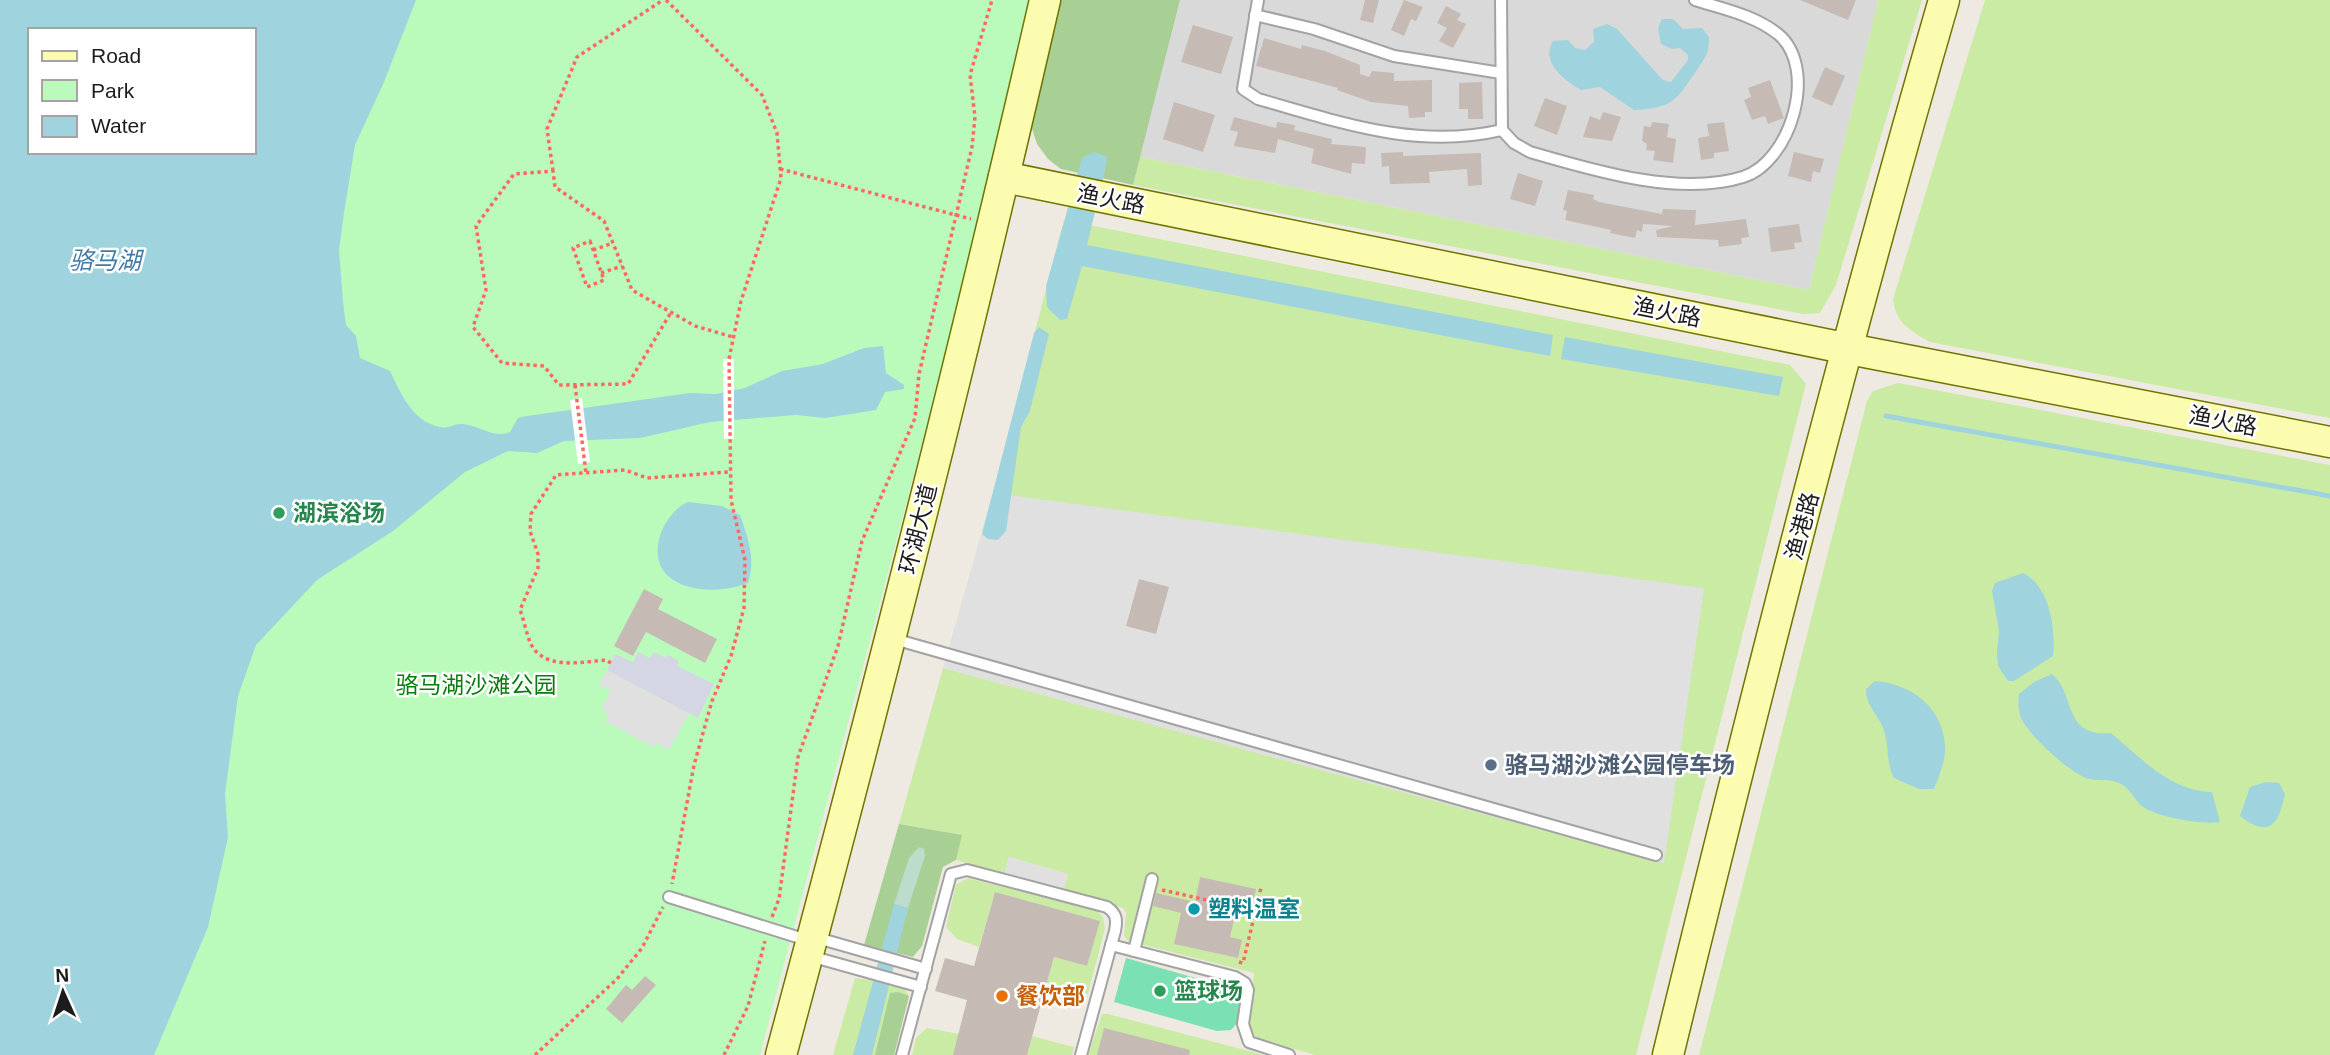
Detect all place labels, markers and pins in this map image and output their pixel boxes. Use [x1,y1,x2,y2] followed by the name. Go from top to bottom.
[293,500,385,526] place label: 湖滨浴场
[271,505,287,521] marker: 湖滨浴场
[1505,752,1735,778] place label: 骆马湖沙滩公园停车场
[1483,757,1499,773] marker: 骆马湖沙滩公园停车场
[1208,896,1300,922] place label: 塑料温室
[1186,901,1202,917] marker: 塑料温室
[1174,978,1243,1004] place label: 篮球场
[1016,983,1085,1009] place label: 餐饮部
[1152,983,1168,999] marker: 篮球场
[994,988,1010,1004] marker: 餐饮部

